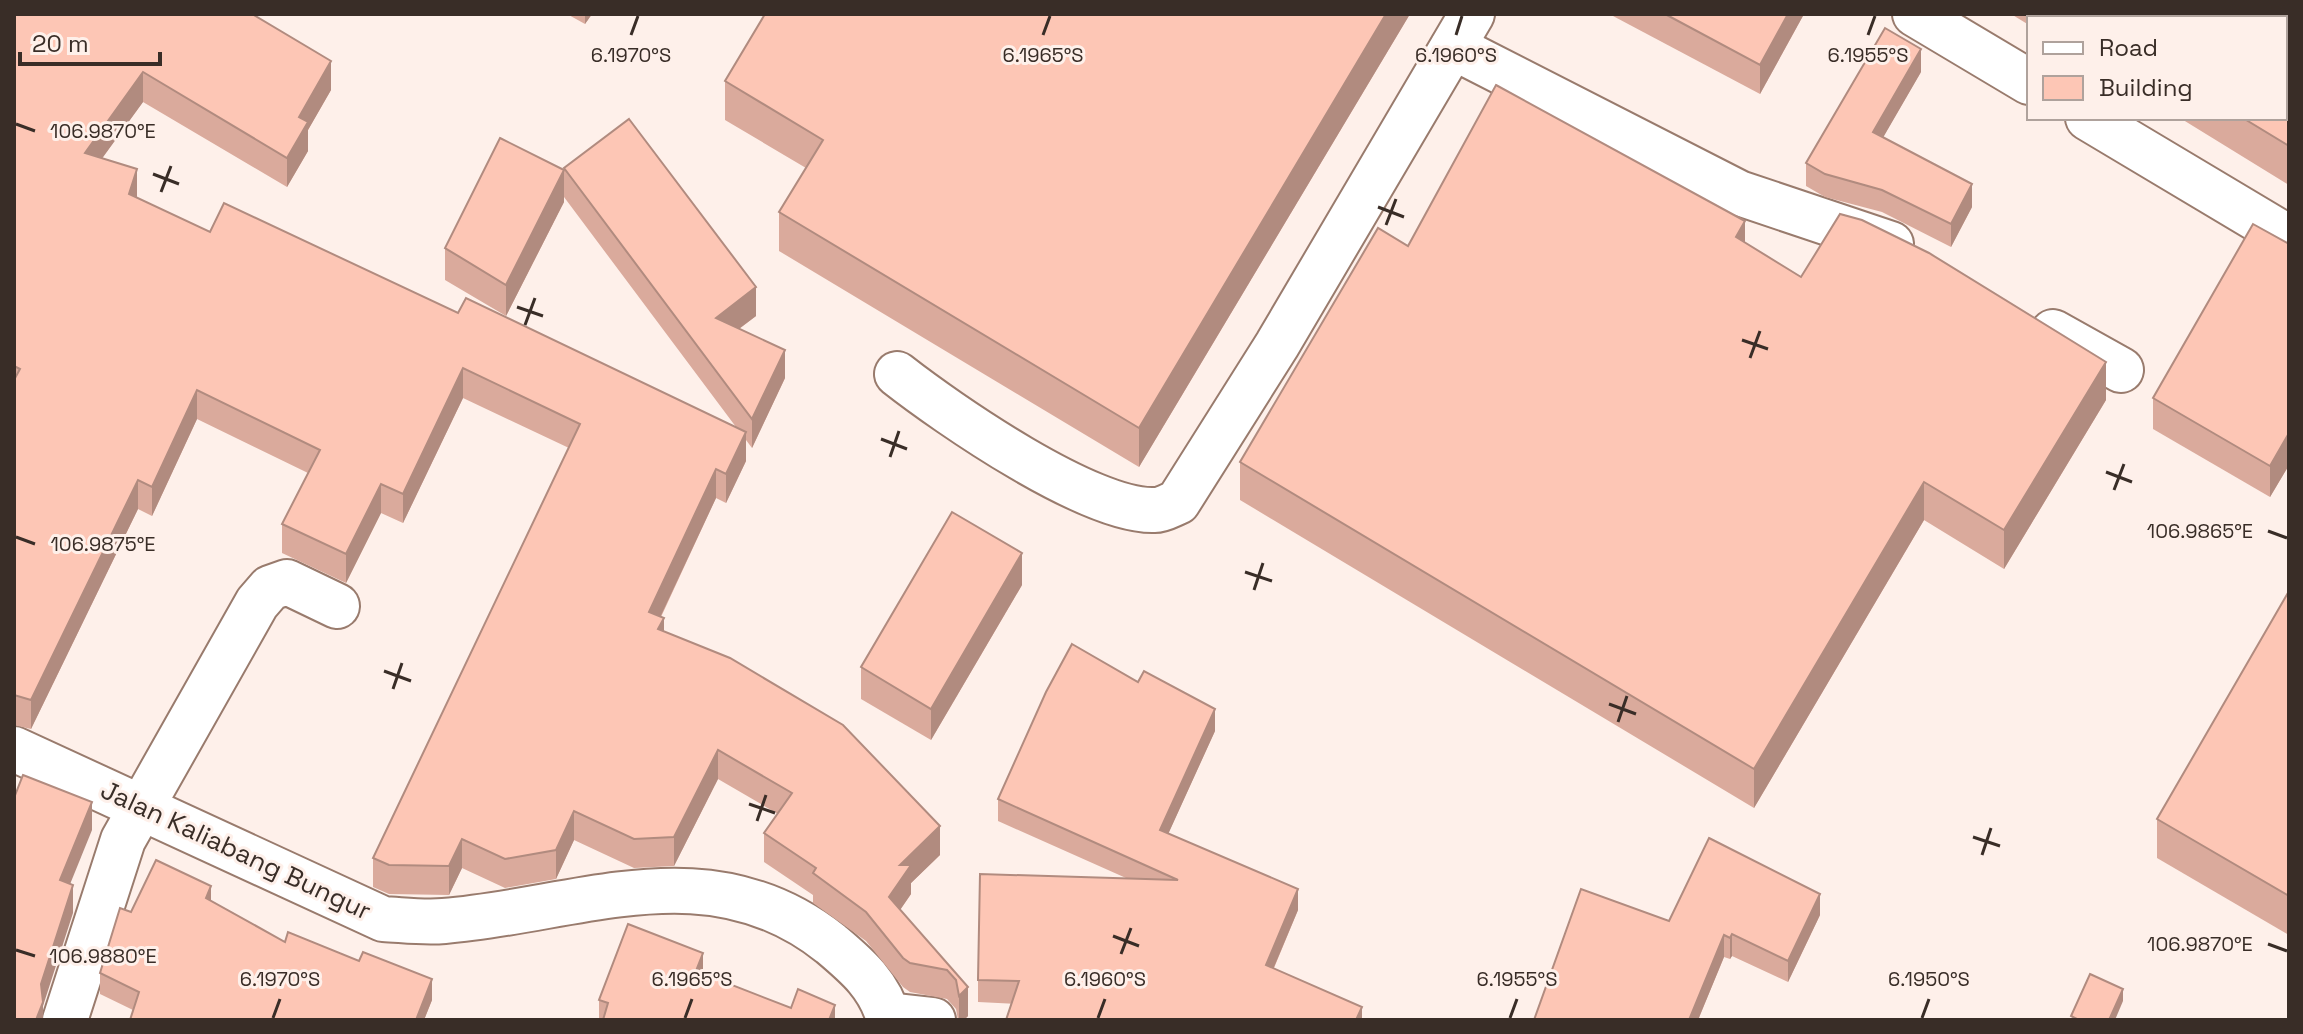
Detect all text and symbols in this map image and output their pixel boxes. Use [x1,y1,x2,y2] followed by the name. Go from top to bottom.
[20,16,160,66] scale bar
[2027,16,2287,120] legend
[32,28,89,59] text: 20 m
[2099,32,2158,63] text: Road
[591,42,671,68] text: 6.1970°S
[1002,42,1084,68] text: 6.1965°S
[1415,42,1497,68] text: 6.1960°S
[1828,42,1908,68] text: 6.1955°S
[2099,72,2193,103] text: Building
[50,118,156,144] text: 106.9870°E
[2147,518,2253,544] text: 106.9865°E
[50,531,156,557] text: 106.9875°E
[95,772,377,928] street label: Jalan Kaliabang Bungur
[2147,931,2253,957] text: 106.9870°E
[49,943,157,969] text: 106.9880°E
[240,966,320,992] text: 6.1970°S
[651,966,733,992] text: 6.1965°S
[1064,966,1146,992] text: 6.1960°S
[1477,966,1557,992] text: 6.1955°S
[1888,966,1970,992] text: 6.1950°S

